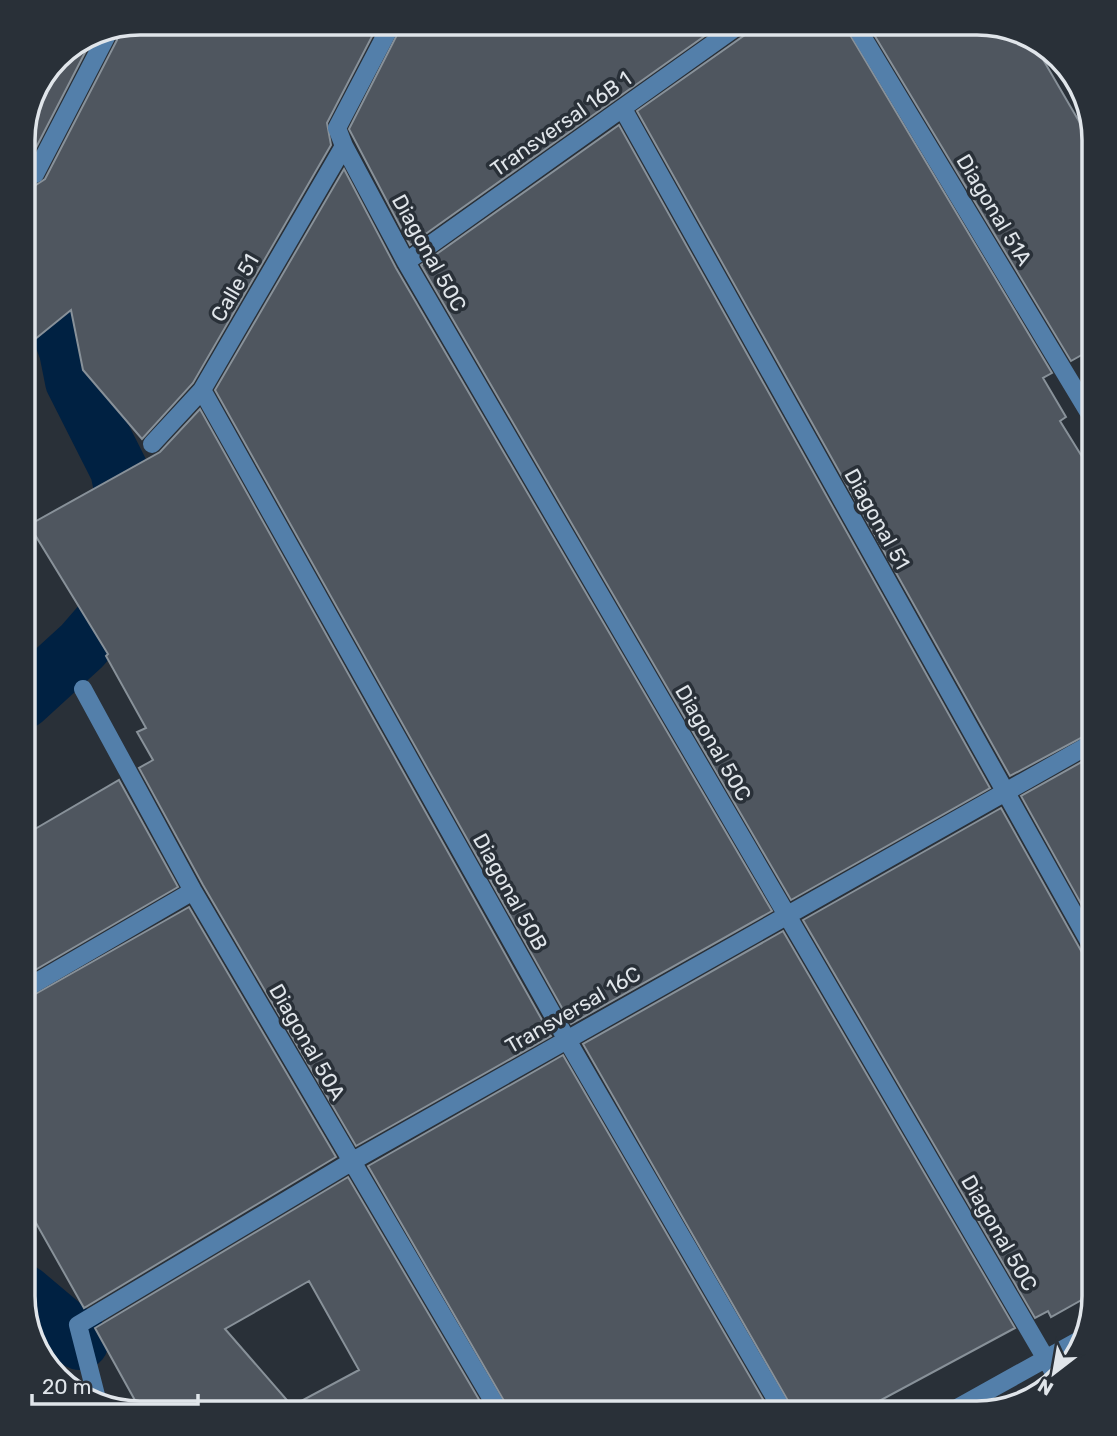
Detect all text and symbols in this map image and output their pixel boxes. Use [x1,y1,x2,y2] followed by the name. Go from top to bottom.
[485,66,636,182] street label: Transversal 16B 1
[951,150,1037,270] street label: Diagonal 51A
[387,190,472,316] street label: Diagonal 50C
[205,250,264,326] street label: Calle 51
[839,464,915,574] street label: Diagonal 51
[670,680,757,805] street label: Diagonal 50C
[468,829,553,955] street label: Diagonal 50B
[501,961,645,1058] street label: Transversal 16C
[264,979,351,1104] street label: Diagonal 50A
[956,1170,1043,1295] street label: Diagonal 50C
[1019,1338,1089,1408] north arrow
[32,1362,198,1406] scale bar
[42,1374,91,1399] text: 20 m
[1034,1374,1057,1401] text: N

